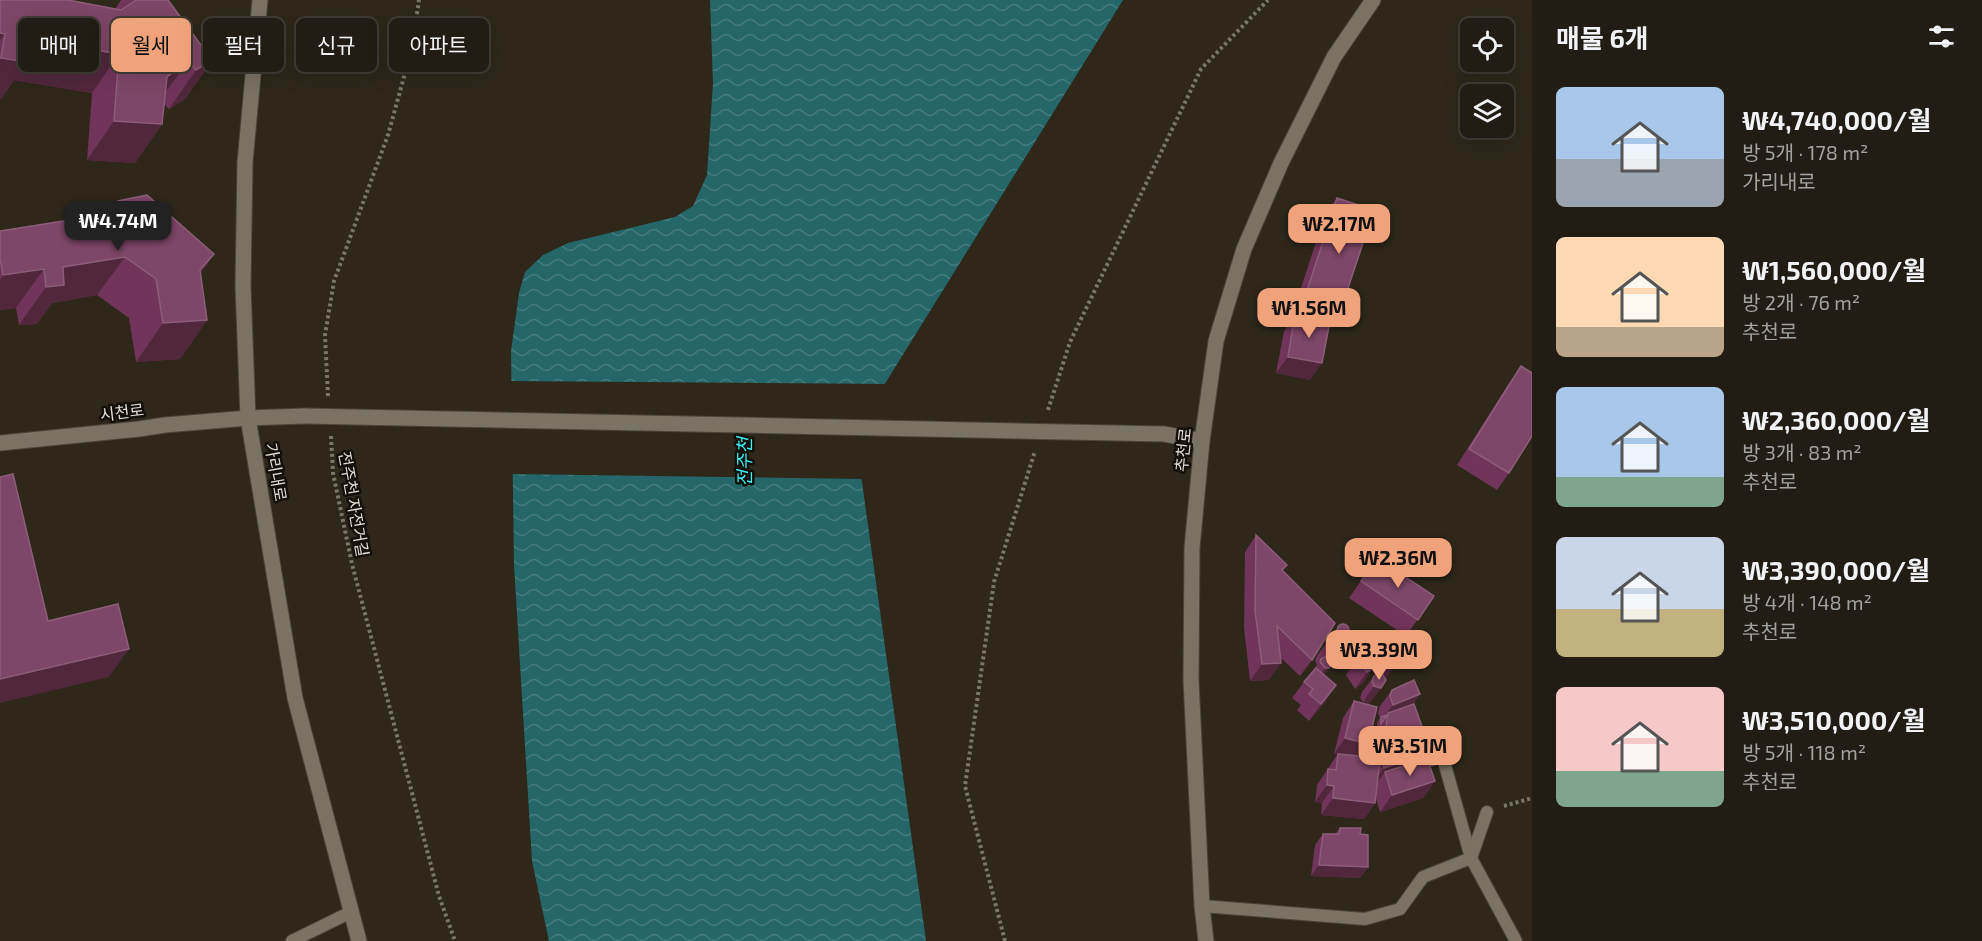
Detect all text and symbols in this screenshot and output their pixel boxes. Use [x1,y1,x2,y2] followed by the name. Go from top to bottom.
[18,18,99,72] chip: 매매
[111,18,191,72] chip: 월세
[203,18,284,72] chip: 필터
[296,18,377,72] chip: 신규
[389,18,489,72] chip: 아파트
[1460,18,1514,138] map controls
[1460,18,1514,72] button: locate
[1925,20,1958,53] icon: filters
[1556,22,1649,53] text: 매물 6개
[1460,84,1514,138] button: layers
[1742,104,1931,135] text: ₩4,740,000/월
[1604,111,1676,183] icon: home
[1742,140,1868,164] text: 방 5개 · 178 m²
[1742,169,1816,193] text: 가리내로
[69,201,167,252] pin: ₩4.74M
[1290,204,1388,255] pin: ₩2.17M
[78,208,158,232] text: ₩4.74M
[1302,211,1376,235] text: ₩2.17M
[1742,254,1926,285] text: ₩1,560,000/월
[1604,261,1676,333] icon: home
[1260,288,1358,339] pin: ₩1.56M
[1742,290,1860,314] text: 방 2개 · 76 m²
[1271,295,1347,319] text: ₩1.56M
[1742,319,1797,343] text: 추천로
[99,399,145,424] street label: 시천로
[1742,404,1931,435] text: ₩2,360,000/월
[1604,411,1676,483] icon: home
[1171,427,1194,473] street label: 추천로
[733,435,755,487] water label: 전주천
[1742,440,1862,464] text: 방 3개 · 83 m²
[262,441,291,503] street label: 가리내로
[336,450,373,558] street label: 전주천 자전거길
[1742,469,1797,493] text: 추천로
[1349,538,1447,589] pin: ₩2.36M
[1359,545,1437,569] text: ₩2.36M
[1742,554,1930,585] text: ₩3,390,000/월
[1604,561,1676,633] icon: home
[1742,590,1872,614] text: 방 4개 · 148 m²
[1742,619,1797,643] text: 추천로
[1330,630,1428,681] pin: ₩3.39M
[1340,637,1418,661] text: ₩3.39M
[1742,704,1926,735] text: ₩3,510,000/월
[1604,711,1676,783] icon: home
[1361,726,1459,777] pin: ₩3.51M
[1373,733,1447,757] text: ₩3.51M
[1742,740,1866,764] text: 방 5개 · 118 m²
[1742,769,1797,793] text: 추천로

